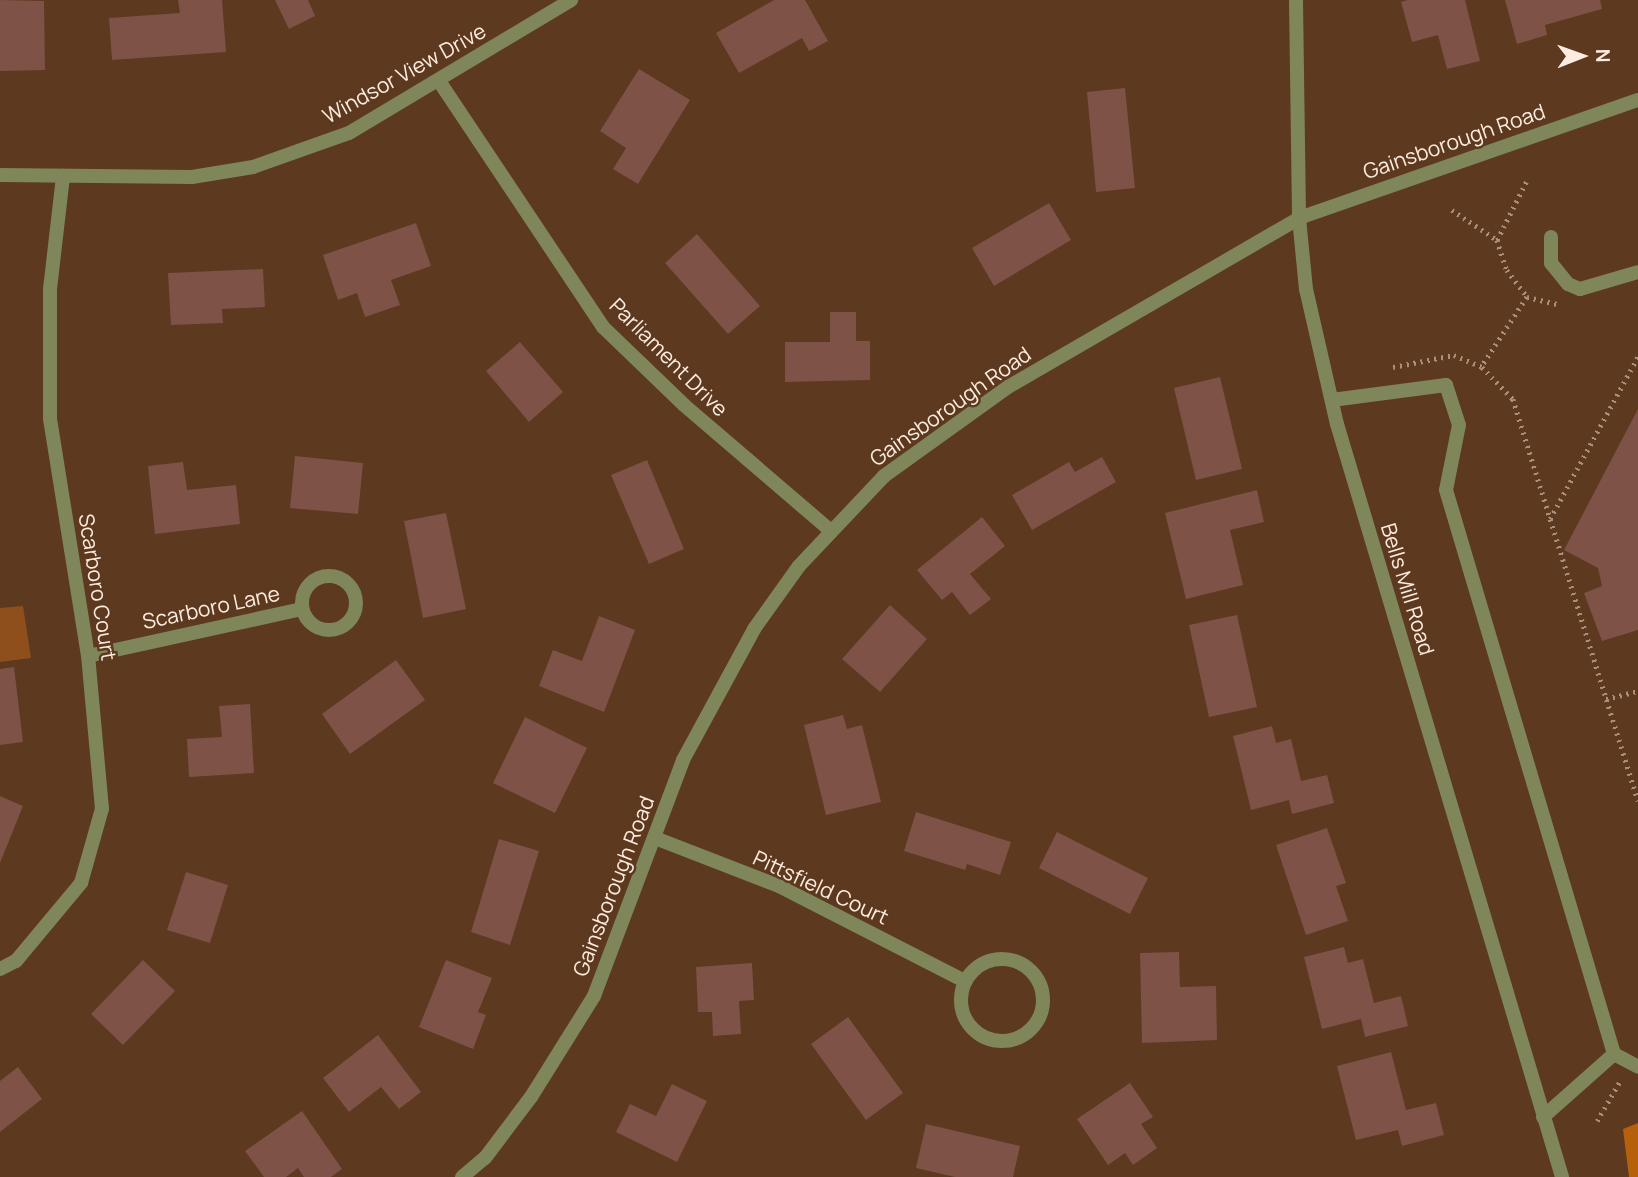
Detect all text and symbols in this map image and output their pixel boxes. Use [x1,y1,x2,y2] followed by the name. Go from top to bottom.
[318,18,490,128] street label: Windsor View Drive
[1547,21,1617,91] north arrow
[1590,49,1616,63] text: N
[1360,98,1548,184] street label: Gainsborough Road
[605,293,733,421] street label: Parliament Drive
[865,341,1035,471] street label: Gainsborough Road
[74,512,122,662] street label: Scarboro Court
[1376,520,1440,658] street label: Bells Mill Road
[140,580,282,634] street label: Scarboro Lane
[567,792,659,980] street label: Gainsborough Road
[749,845,893,929] street label: Pittsfield Court

